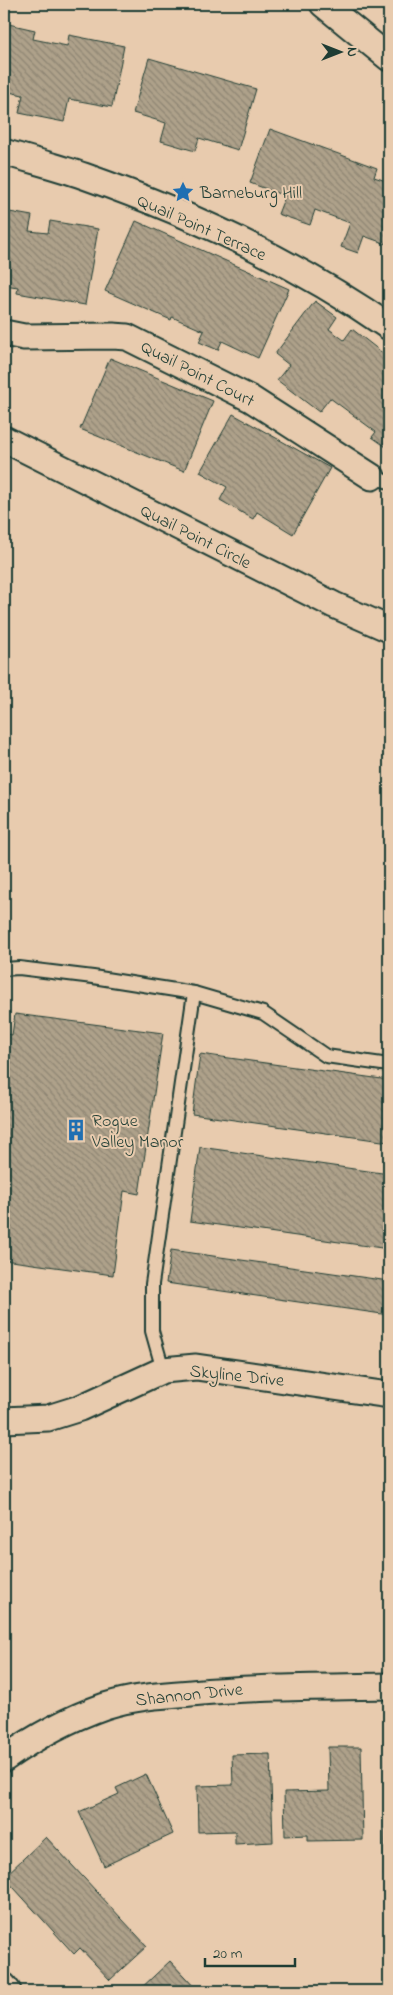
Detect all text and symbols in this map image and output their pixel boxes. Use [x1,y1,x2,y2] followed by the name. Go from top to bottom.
[316,28,366,78] north arrow
[341,47,362,57] text: N
[170,179,196,205] place icon: Barneburg Hill
[199,181,302,208] place label: Barneburg Hill
[132,189,271,269] street label: Quail Point Terrace
[136,335,259,415] street label: Quail Point Court
[135,499,256,577] street label: Quail Point Circle
[91,1109,184,1156] place label: Rogue Valley Manor
[63,1117,89,1143] building icon: Rogue Valley Manor
[188,1359,286,1395] street label: Skyline Drive
[134,1677,245,1715] street label: Shannon Drive
[205,1935,296,1967] scale bar
[213,1943,243,1965] text: 20 m

